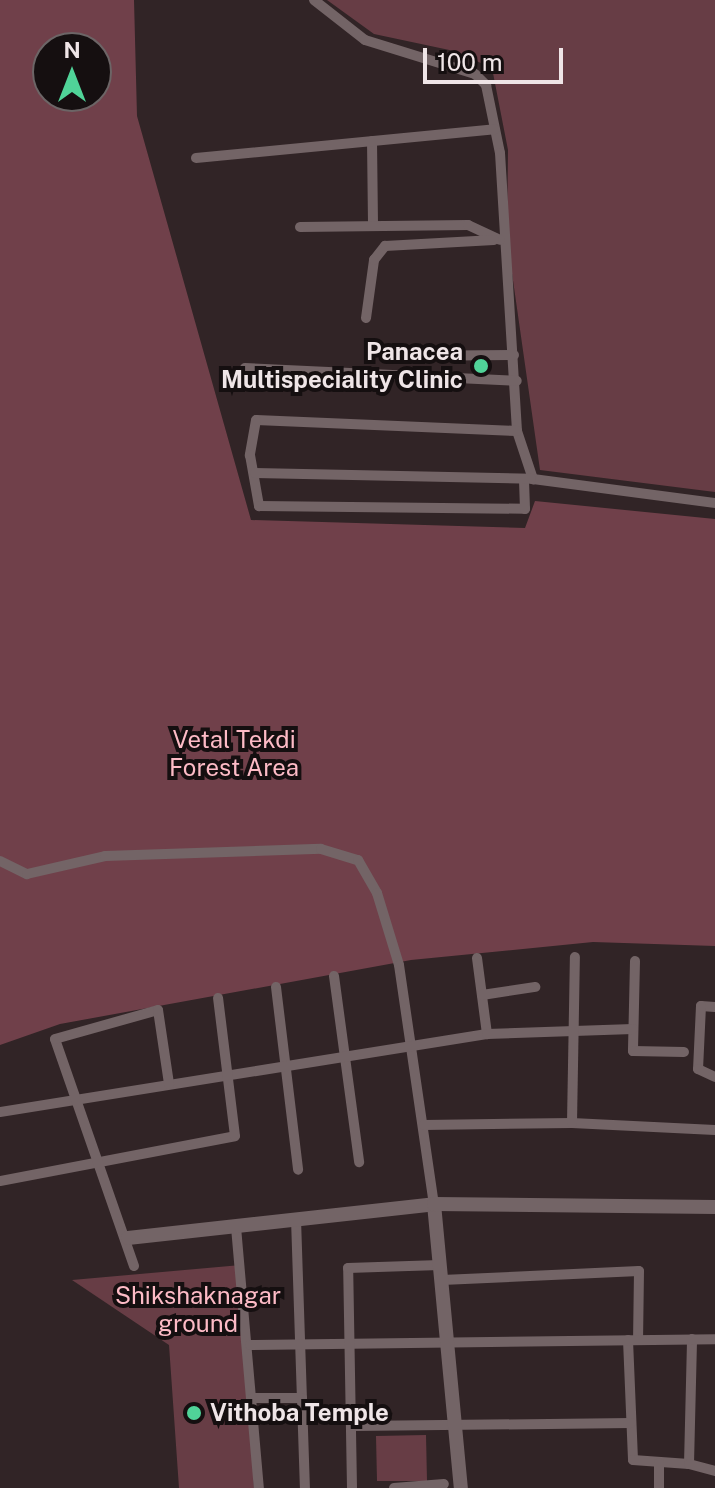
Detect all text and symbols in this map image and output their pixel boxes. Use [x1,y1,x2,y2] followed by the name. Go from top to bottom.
[32,32,112,112] north arrow
[427,32,567,82] scale bar
[63,37,81,63] text: N
[437,48,503,76] text: 100 m
[221,338,463,394] place label: Panacea Multispeciality Clinic
[470,355,492,377] marker: Panacea Multispeciality Clinic
[169,726,299,782] park label: Vetal Tekdi Forest Area
[115,1282,281,1338] park label: Shikshaknagar ground
[210,1399,389,1427] place label: Vithoba Temple
[185,1404,203,1422] marker: Vithoba Temple

